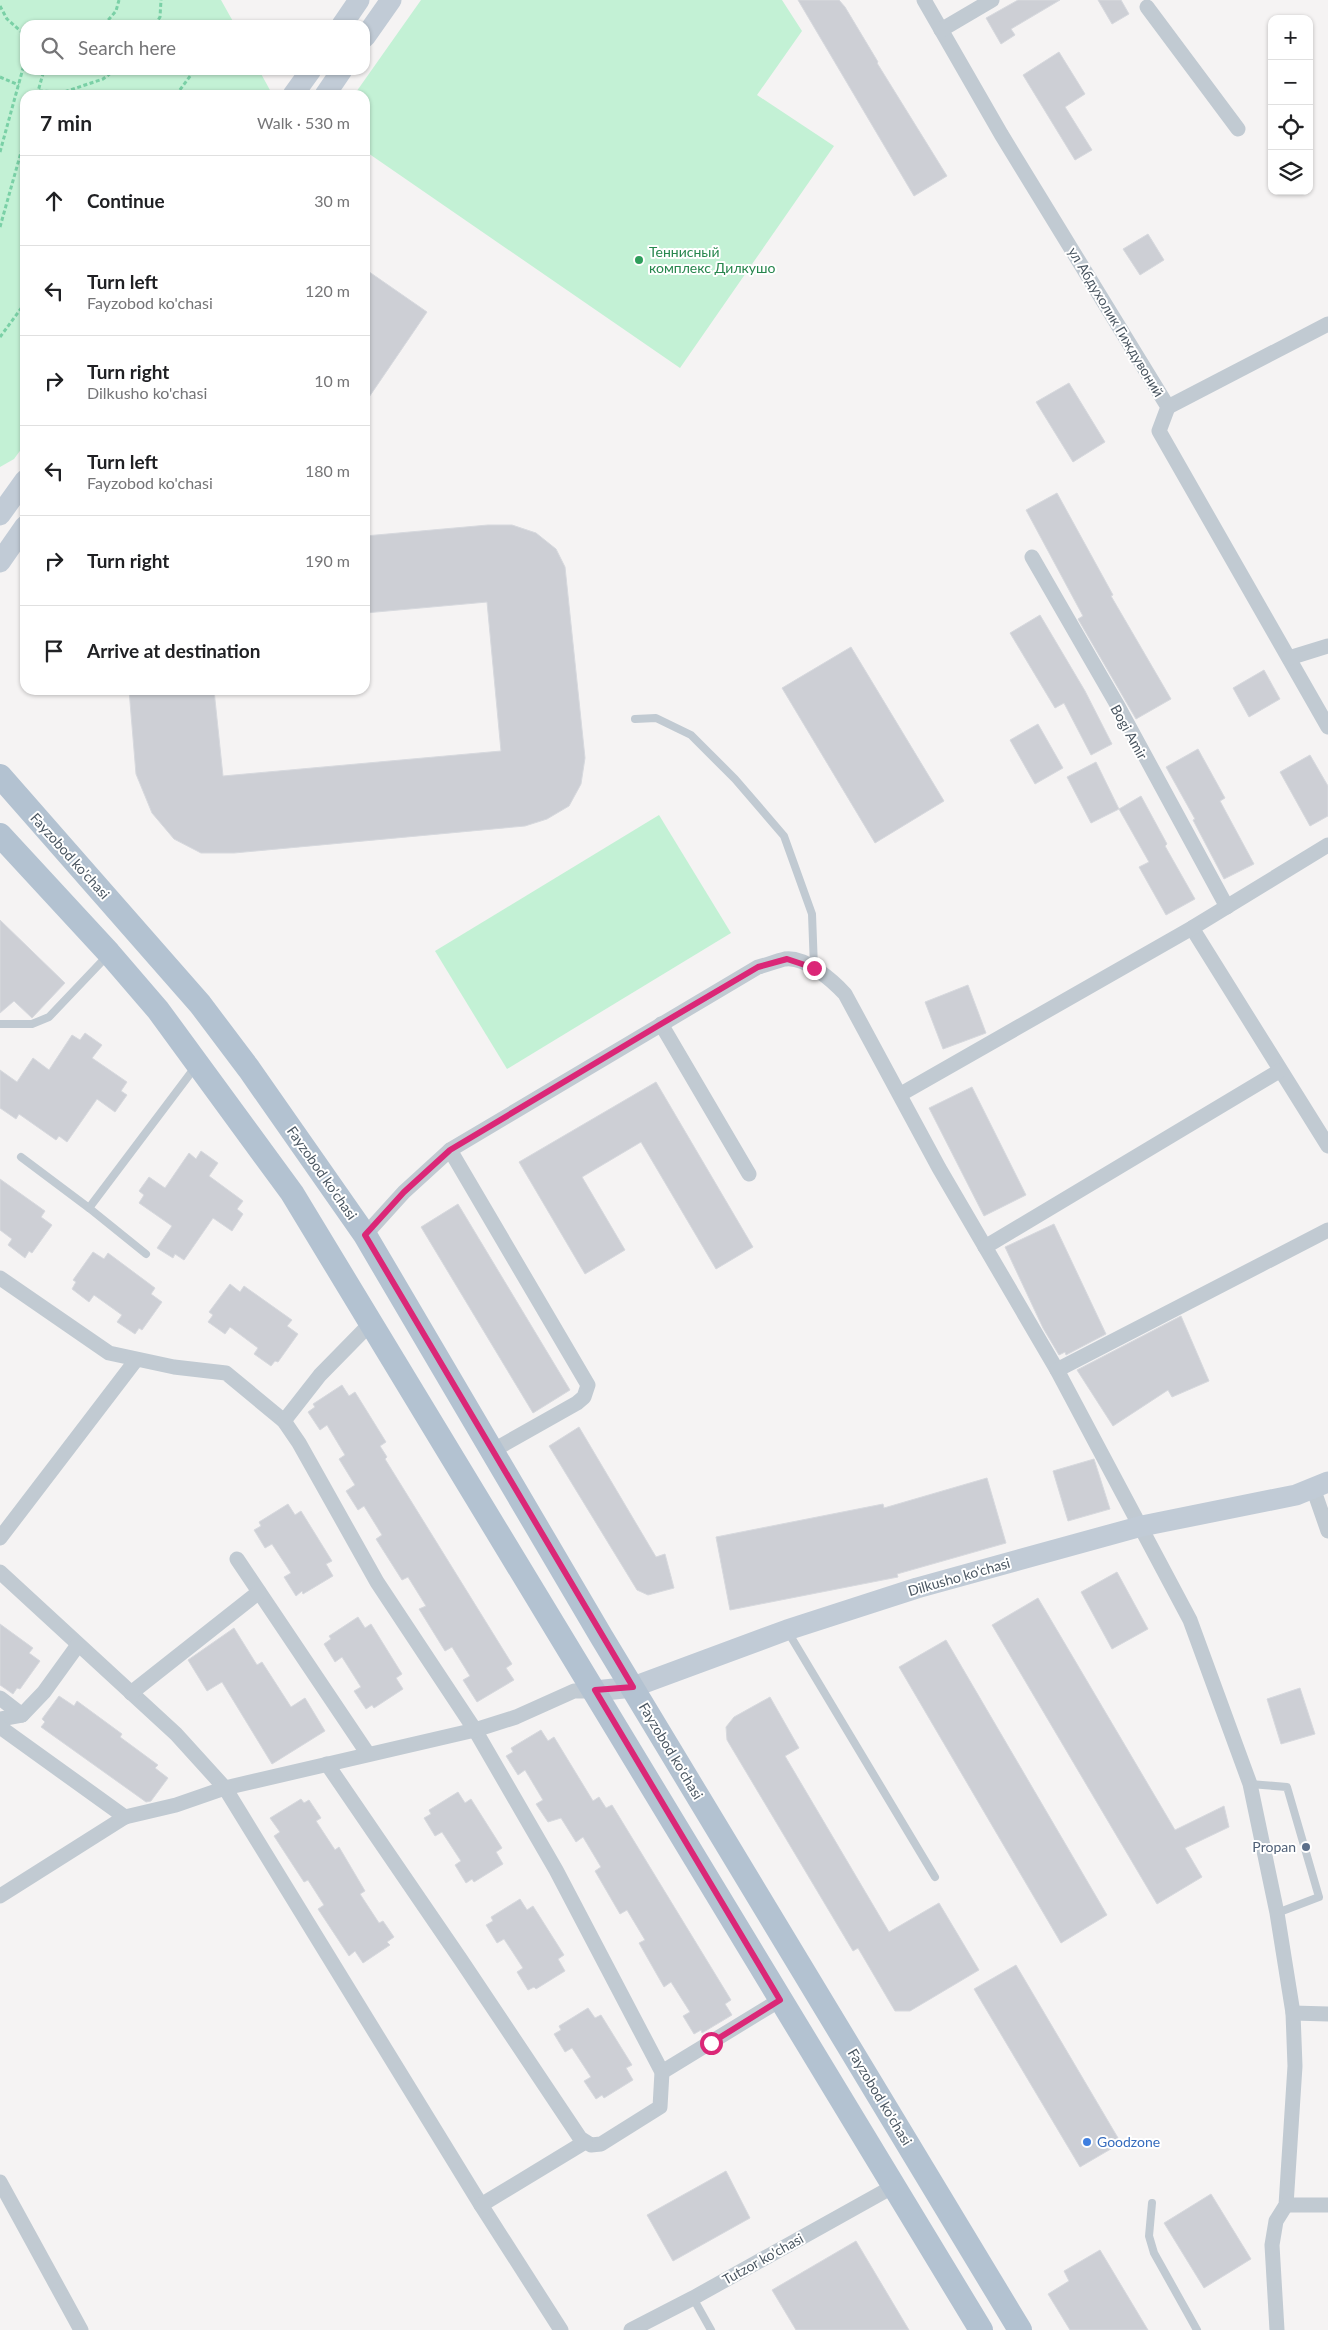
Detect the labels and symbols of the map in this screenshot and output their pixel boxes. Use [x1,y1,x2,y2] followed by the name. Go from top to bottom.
[649,243,776,276] place label: Теннисный комплекс Дилкушо
[1065,244,1168,400] street label: ул Абдухолик Гиждувоний
[633,254,645,266] marker: Теннисный комплекс Дилкушо
[1107,701,1151,762] street label: Bogi Amir
[27,809,114,902] street label: Fayzobod ko'chasi
[803,957,826,980] route end
[284,1123,361,1223] street label: Fayzobod ko'chasi
[906,1554,1012,1599] street label: Dilkusho ko'chasi
[636,1699,707,1802] street label: Fayzobod ko'chasi
[1252,1838,1296,1855] place label: Propan
[1300,1841,1312,1853] marker: Propan
[700,2032,723,2055] route start
[845,2045,916,2148] street label: Fayzobod ko'chasi
[1097,2133,1160,2150] place label: Goodzone
[1081,2136,1093,2148] marker: Goodzone
[719,2229,806,2288] street label: Tutzor ko'chasi

